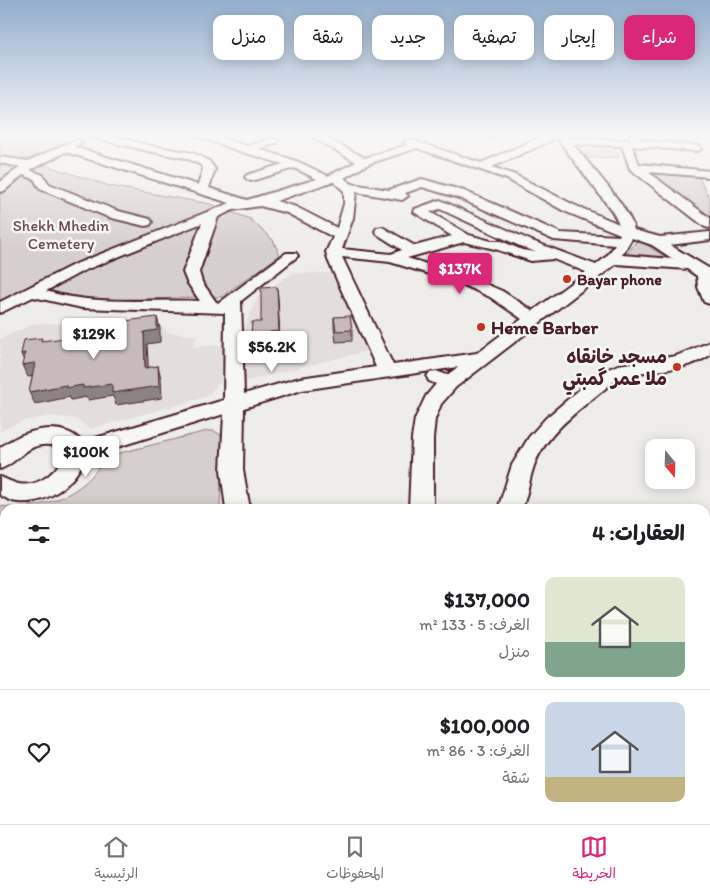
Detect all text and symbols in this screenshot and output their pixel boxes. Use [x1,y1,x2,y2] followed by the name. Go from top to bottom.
[213,15,284,60] chip: منزل
[294,15,362,60] chip: شقة
[372,15,444,60] chip: جديد
[454,15,534,60] chip: تصفية
[544,15,614,60] chip: إيجار
[624,15,695,60] chip: شراء
[13,216,109,253] park label: Shekh Mhedin Cemetery
[425,252,495,295] pin: $137K
[439,259,481,278] text: $137K
[577,270,662,290] place label: Bayar phone
[561,273,573,285] marker: Bayar phone
[491,316,599,339] place label: Heme Barber
[59,318,129,360] pin: $129K
[475,321,487,333] marker: Heme Barber
[73,324,115,343] text: $129K
[231,330,313,373] pin: $56.2K
[248,337,296,356] text: $56.2K
[562,345,667,395] place label: مسجد خانقاه ملا عمر گمبتي
[671,361,683,373] marker: مسجد خانقاه ملا عمر گمبتي
[51,436,121,478] pin: $100K
[645,439,695,489] north arrow
[645,439,695,489] map controls
[63,442,109,461] text: $100K
[25,520,53,548] icon: filters
[592,520,685,545] text: العقارات: 4
[444,587,530,612] text: $137,000
[585,597,645,657] icon: home
[25,613,53,641] icon: heart
[419,615,530,634] text: الغرف: 5 · 133 m²
[498,642,530,661] text: منزل
[440,713,530,738] text: $100,000
[585,722,645,782] icon: home
[25,738,53,766] icon: heart
[427,741,530,760] text: الغرف: 3 · 86 m²
[502,768,530,787] text: شقة
[94,833,138,886] tab: الرئيسية
[326,833,384,886] tab: المحفوظات
[572,833,616,886] tab: الخريطة

